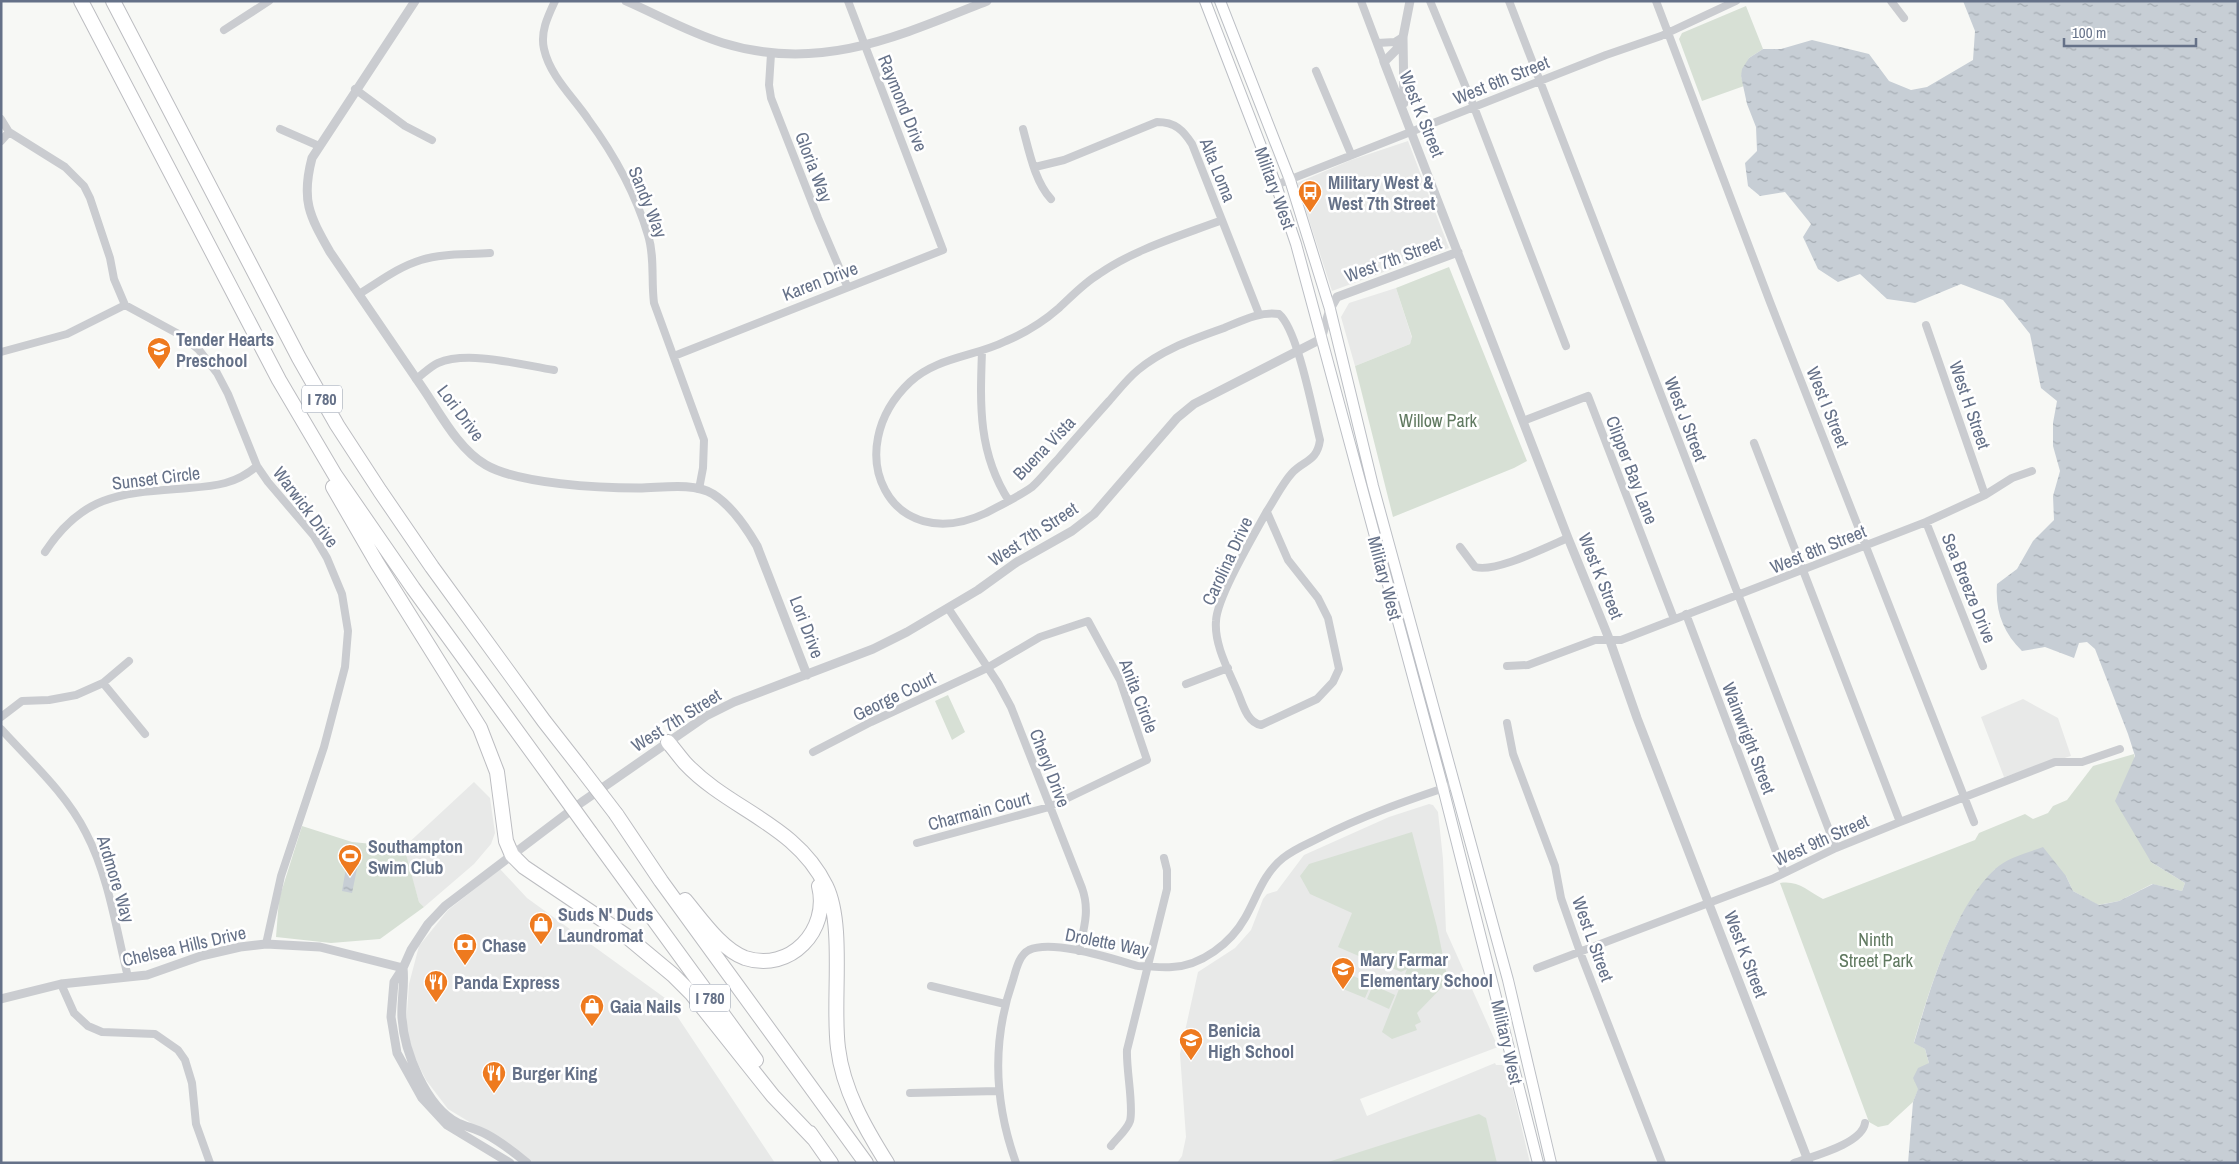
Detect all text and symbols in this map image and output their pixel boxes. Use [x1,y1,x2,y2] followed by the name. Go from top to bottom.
[2064,15,2196,47] scale bar
[2072,22,2106,43] text: 100 m
[1449,49,1553,111] street label: West 6th Street
[872,51,934,155] street label: Raymond Drive
[1393,67,1451,161] street label: West K Street
[789,128,839,206] street label: Gloria Way
[1194,134,1242,205] street label: Alta Loma
[1249,143,1301,233] street label: Military West
[622,163,674,242] street label: Sandy Way
[1328,170,1435,216] place label: Military West & West 7th Street
[1297,179,1323,213] bus stop icon: Military West & West 7th Street
[1341,230,1445,288] street label: West 7th Street
[779,255,861,307] street label: Karen Drive
[176,327,274,373] place label: Tender Hearts Preschool
[146,336,172,370] school or university icon: Tender Hearts Preschool
[1943,358,1997,452] street label: West H Street
[1800,363,1856,451] street label: West I Street
[1659,373,1713,465] street label: West J Street
[432,380,490,446] street label: Lori Drive
[302,386,342,412] road number: I 780
[1399,408,1478,433] park label: Willow Park
[1007,410,1081,486] street label: Buena Vista
[1600,412,1664,528] street label: Clipper Bay Lane
[111,460,201,496] street label: Sunset Circle
[267,461,345,553] street label: Warwick Drive
[984,496,1082,572] street label: West 7th Street
[1196,513,1258,609] street label: Carolina Drive
[1766,518,1870,580] street label: West 8th Street
[1572,529,1630,623] street label: West K Street
[1936,529,2002,647] street label: Sea Breeze Drive
[1362,533,1408,623] street label: Military West
[784,592,830,662] street label: Lori Drive
[1113,655,1164,736] street label: Anita Circle
[848,665,940,727] street label: George Court
[1716,679,1782,797] street label: Wainwright Street
[626,683,726,757] street label: West 7th Street
[1024,725,1076,811] street label: Cheryl Drive
[925,785,1033,837] street label: Charmain Court
[1770,808,1872,872] street label: West 9th Street
[91,832,141,926] street label: Ardmore Way
[368,834,463,880] place label: Southampton Swim Club
[337,843,363,877] sports icon: Southampton Swim Club
[1566,893,1620,985] street label: West L Street
[558,902,653,948] place label: Suds N' Duds Laundromat
[1718,907,1774,1001] street label: West K Street
[528,911,554,945] shop icon: Suds N' Duds Laundromat
[120,920,248,972] street label: Chelsea Hills Drive
[1063,922,1152,962] street label: Drolette Way
[1839,927,1914,973] park label: Ninth Street Park
[452,932,478,966] bank icon: Chase
[482,933,526,958] place label: Chase
[1360,947,1493,993] place label: Mary Farmar Elementary School
[1330,956,1356,990] school or university icon: Mary Farmar Elementary School
[423,969,449,1003] restaurant icon: Panda Express
[454,970,560,995] place label: Panda Express
[690,984,730,1011] road number: I 780
[579,993,605,1027] shop icon: Gaia Nails
[610,994,681,1019] place label: Gaia Nails
[1485,997,1529,1087] street label: Military West
[1208,1018,1294,1064] place label: Benicia High School
[1178,1027,1204,1061] school or university icon: Benicia High School
[481,1060,507,1094] restaurant icon: Burger King
[512,1061,597,1086] place label: Burger King

